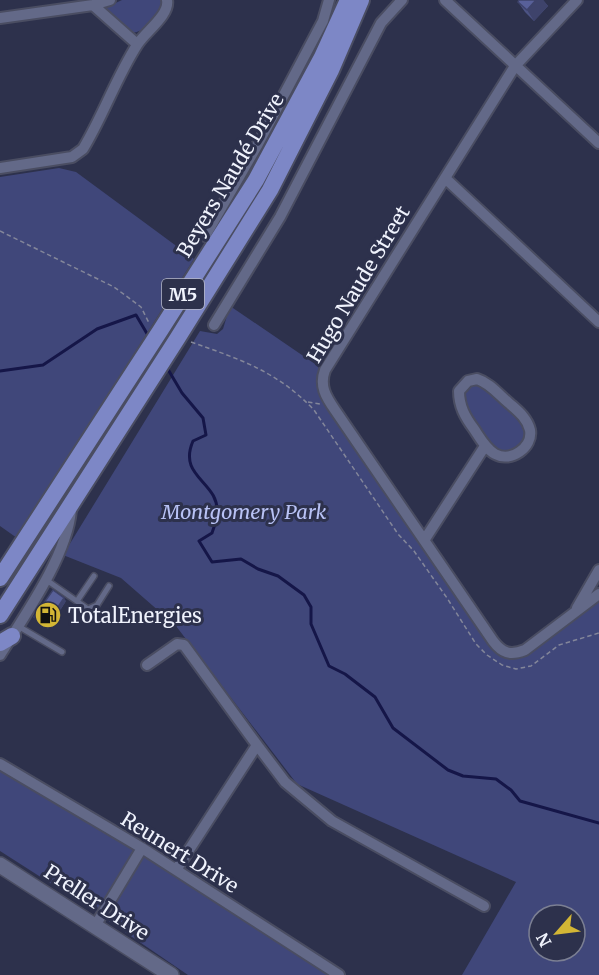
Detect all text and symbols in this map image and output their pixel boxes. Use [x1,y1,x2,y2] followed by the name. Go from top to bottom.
[171,88,289,262] street label: Beyers Naudé Drive
[301,201,415,367] street label: Hugo Naude Street
[162,279,204,309] road number: M5
[161,499,327,524] park label: Montgomery Park
[33,600,63,630] fuel station icon: TotalEnergies
[68,603,202,628] place label: TotalEnergies
[117,806,243,898] street label: Reunert Drive
[40,859,154,945] street label: Preller Drive
[527,903,587,963] north arrow
[532,929,556,950] text: N

